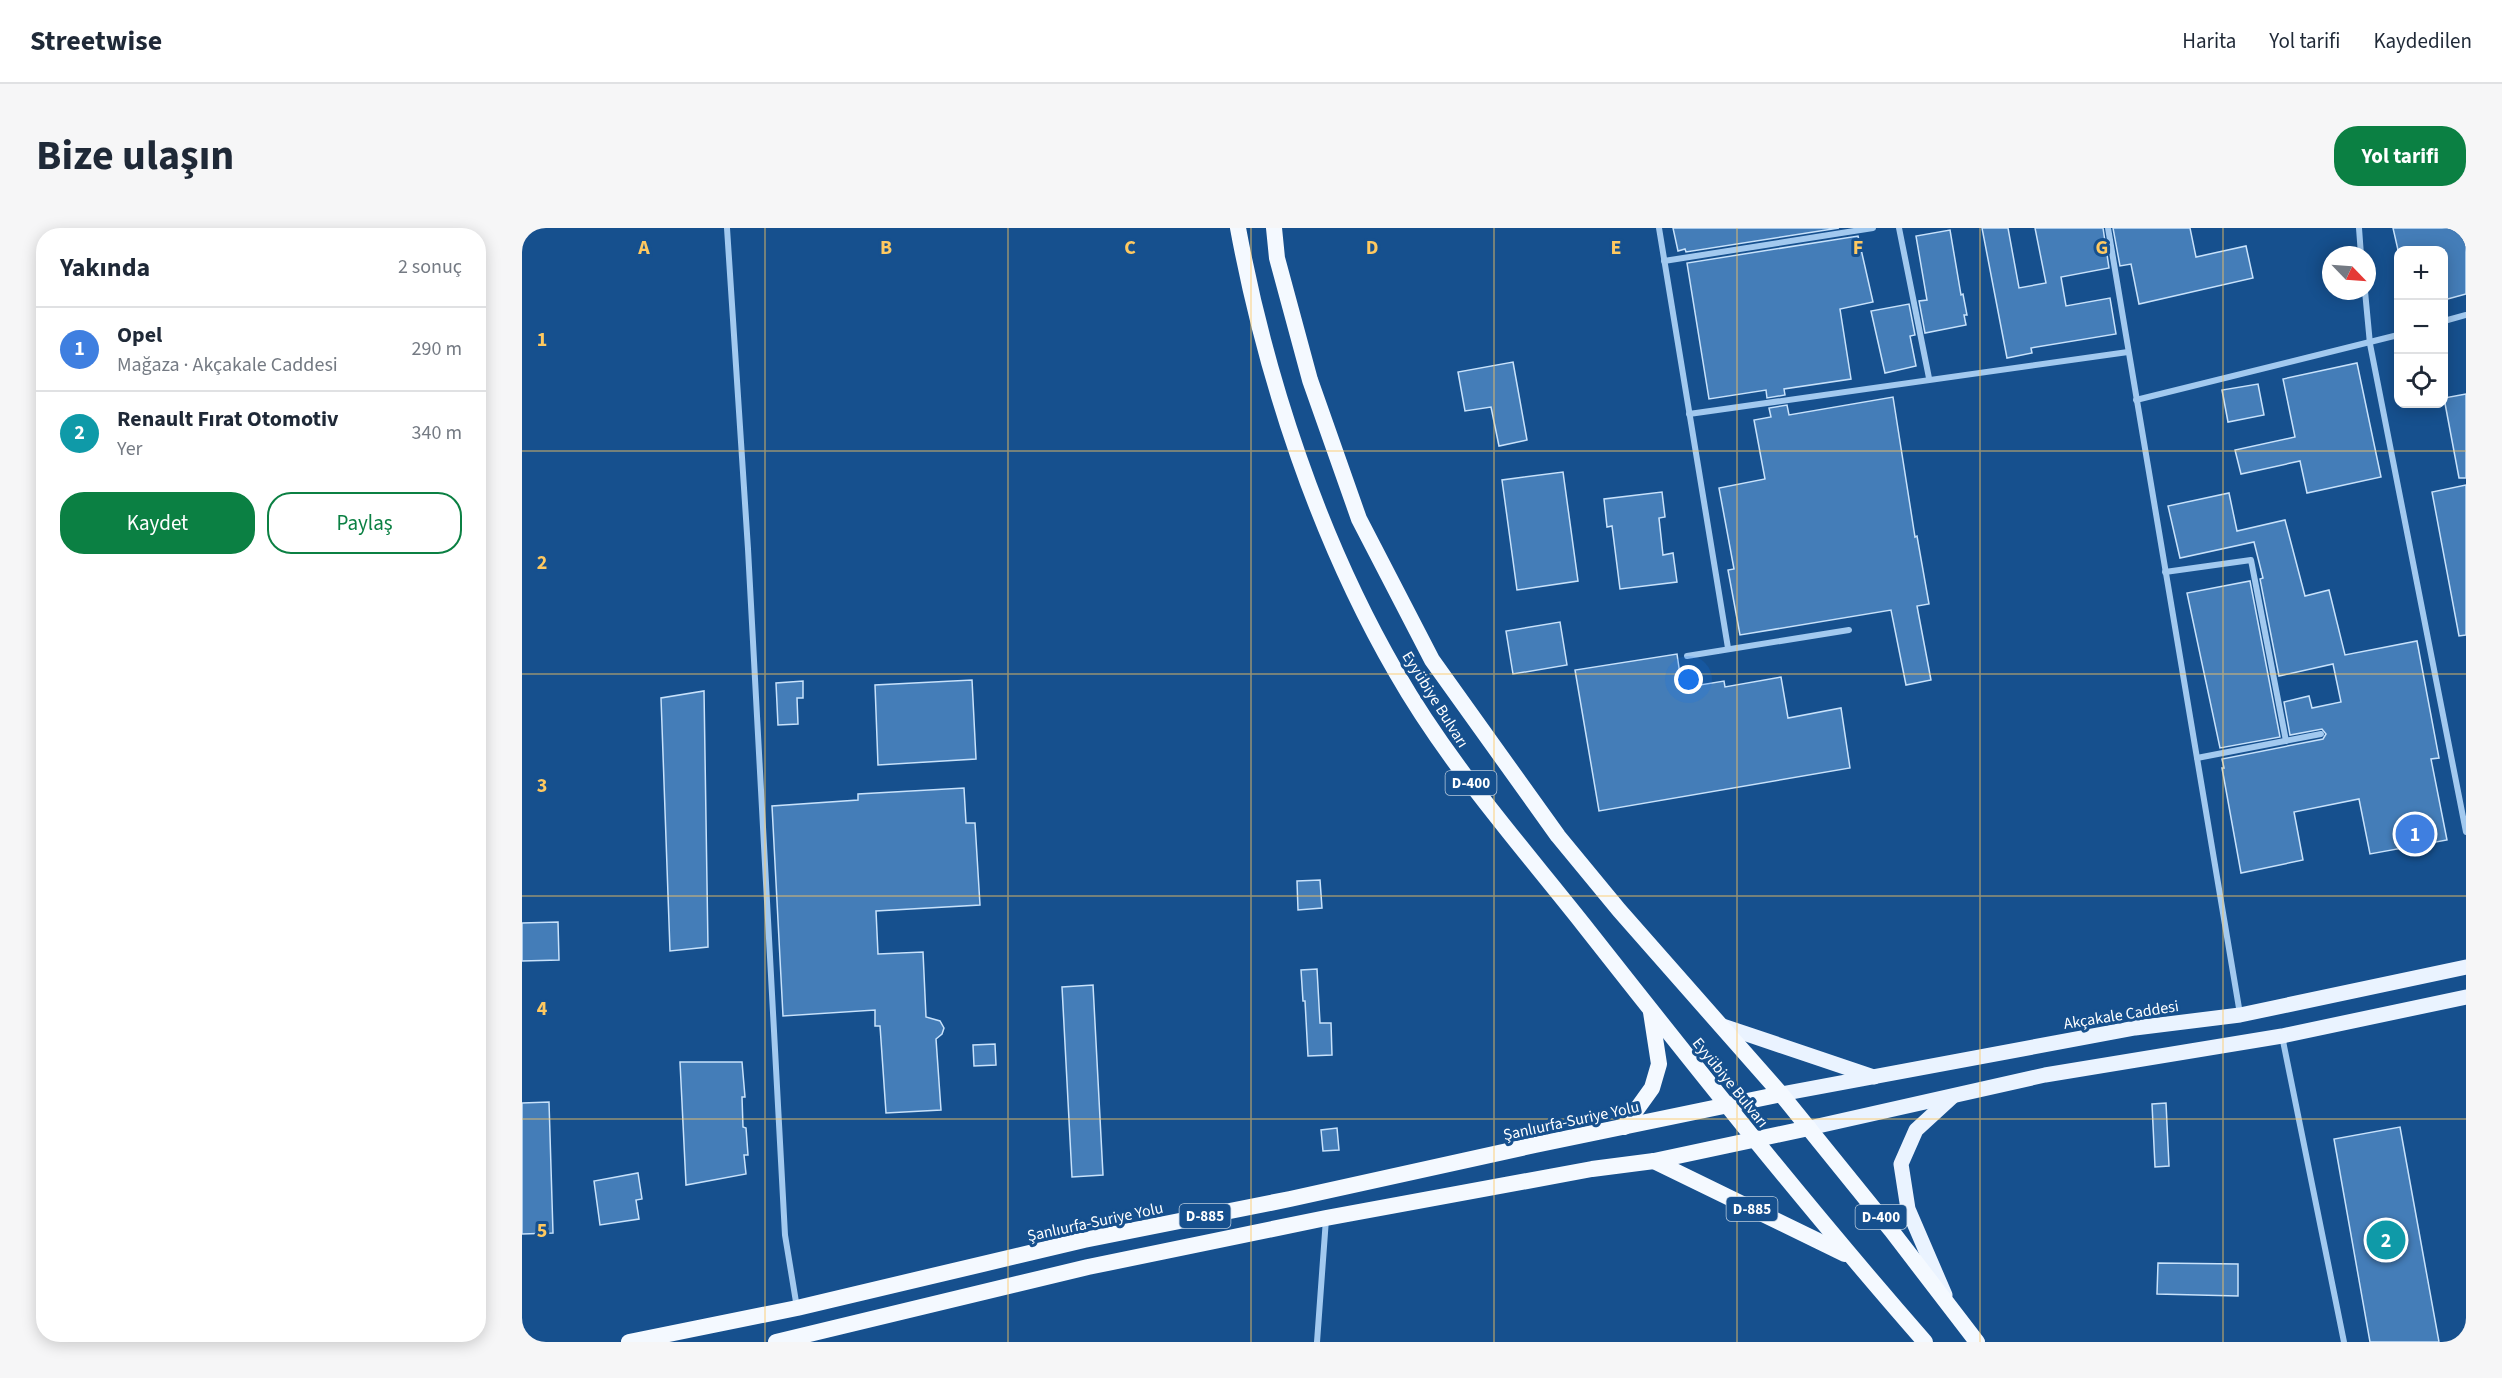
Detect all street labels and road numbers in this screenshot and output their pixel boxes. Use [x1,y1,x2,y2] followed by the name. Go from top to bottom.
[1397,647,1474,752] street label: Eyyübiye Bulvarı
[1446,771,1496,795] road number: D-400
[2062,995,2180,1035] street label: Akçakale Caddesi
[1687,1033,1773,1132] street label: Eyyübiye Bulvarı
[1501,1096,1641,1146] street label: Şanlıurfa-Suriye Yolu
[1025,1197,1165,1247] street label: Şanlıurfa-Suriye Yolu
[1726,1197,1778,1221] road number: D-885
[1180,1204,1230,1228] road number: D-885
[1856,1205,1906,1229] road number: D-400

